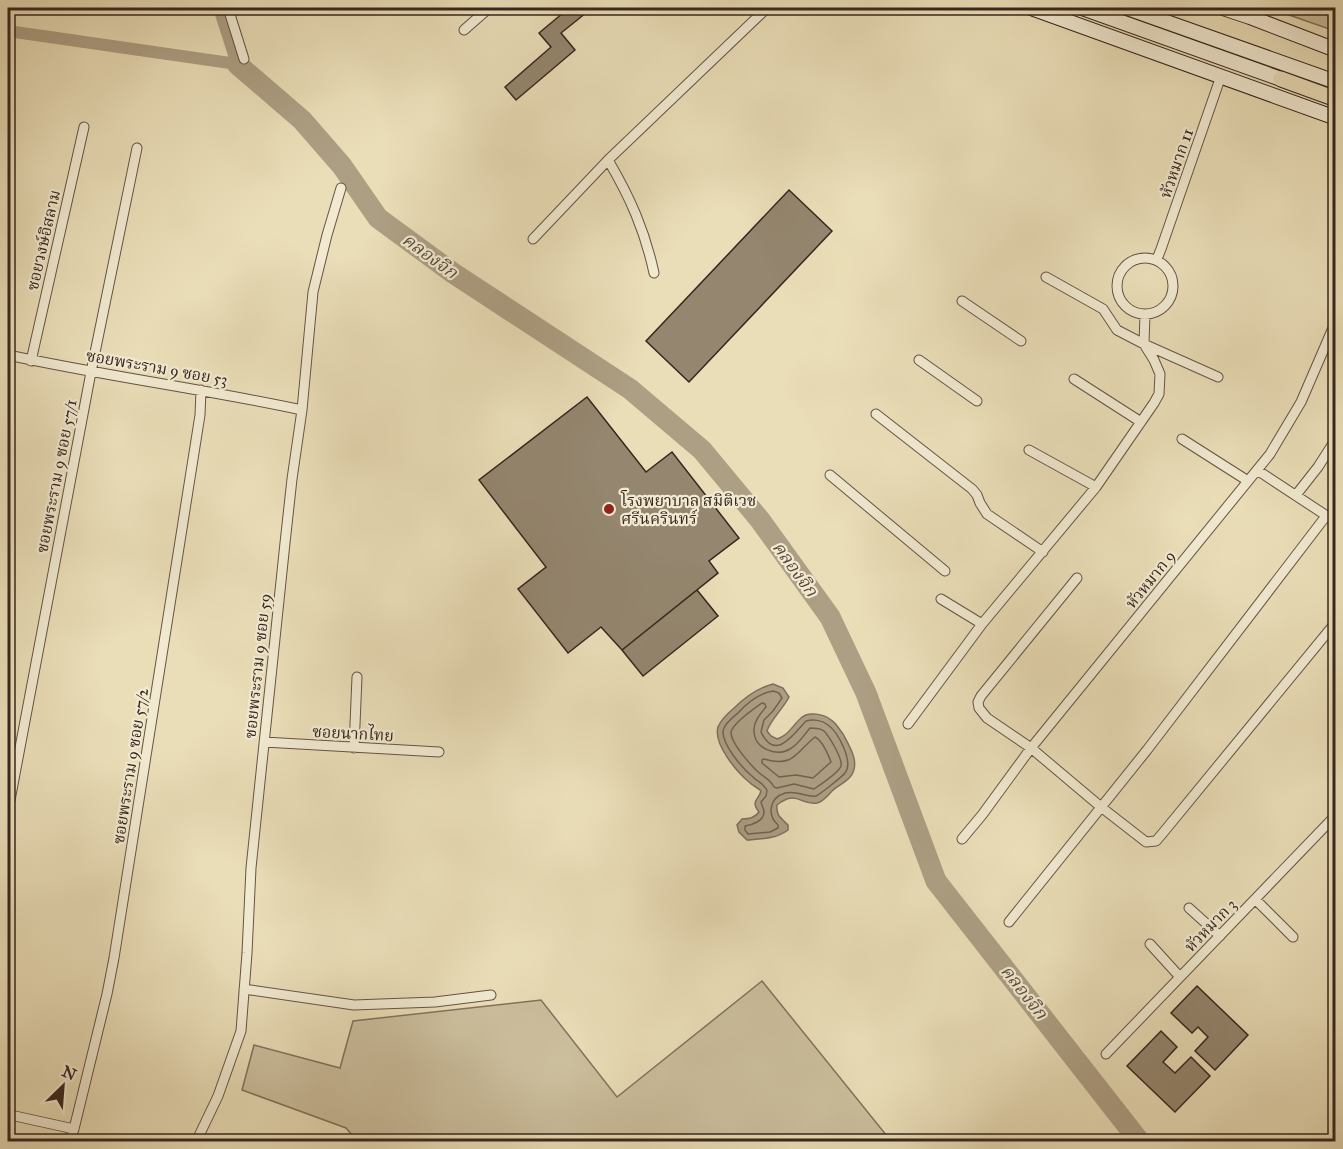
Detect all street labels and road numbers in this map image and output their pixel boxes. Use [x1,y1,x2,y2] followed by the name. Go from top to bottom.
[1156,126,1197,201] street label: หัวหมาก 11
[23,188,64,292] street label: ซอยวงษ์อิสลาม
[85,346,229,389] street label: ซอยพระราม 9 ซอย 53
[32,398,81,554] street label: ซอยพระราม 9 ซอย 57/1
[1121,547,1179,612] street label: หัวหมาก 9
[240,593,275,739] street label: ซอยพระราม 9 ซอย 59
[109,687,152,845] street label: ซอยพระราม 9 ซอย 57/2
[312,721,394,745] street label: ซอยนากไทย
[1181,895,1240,956] street label: หัวหมาก 3

